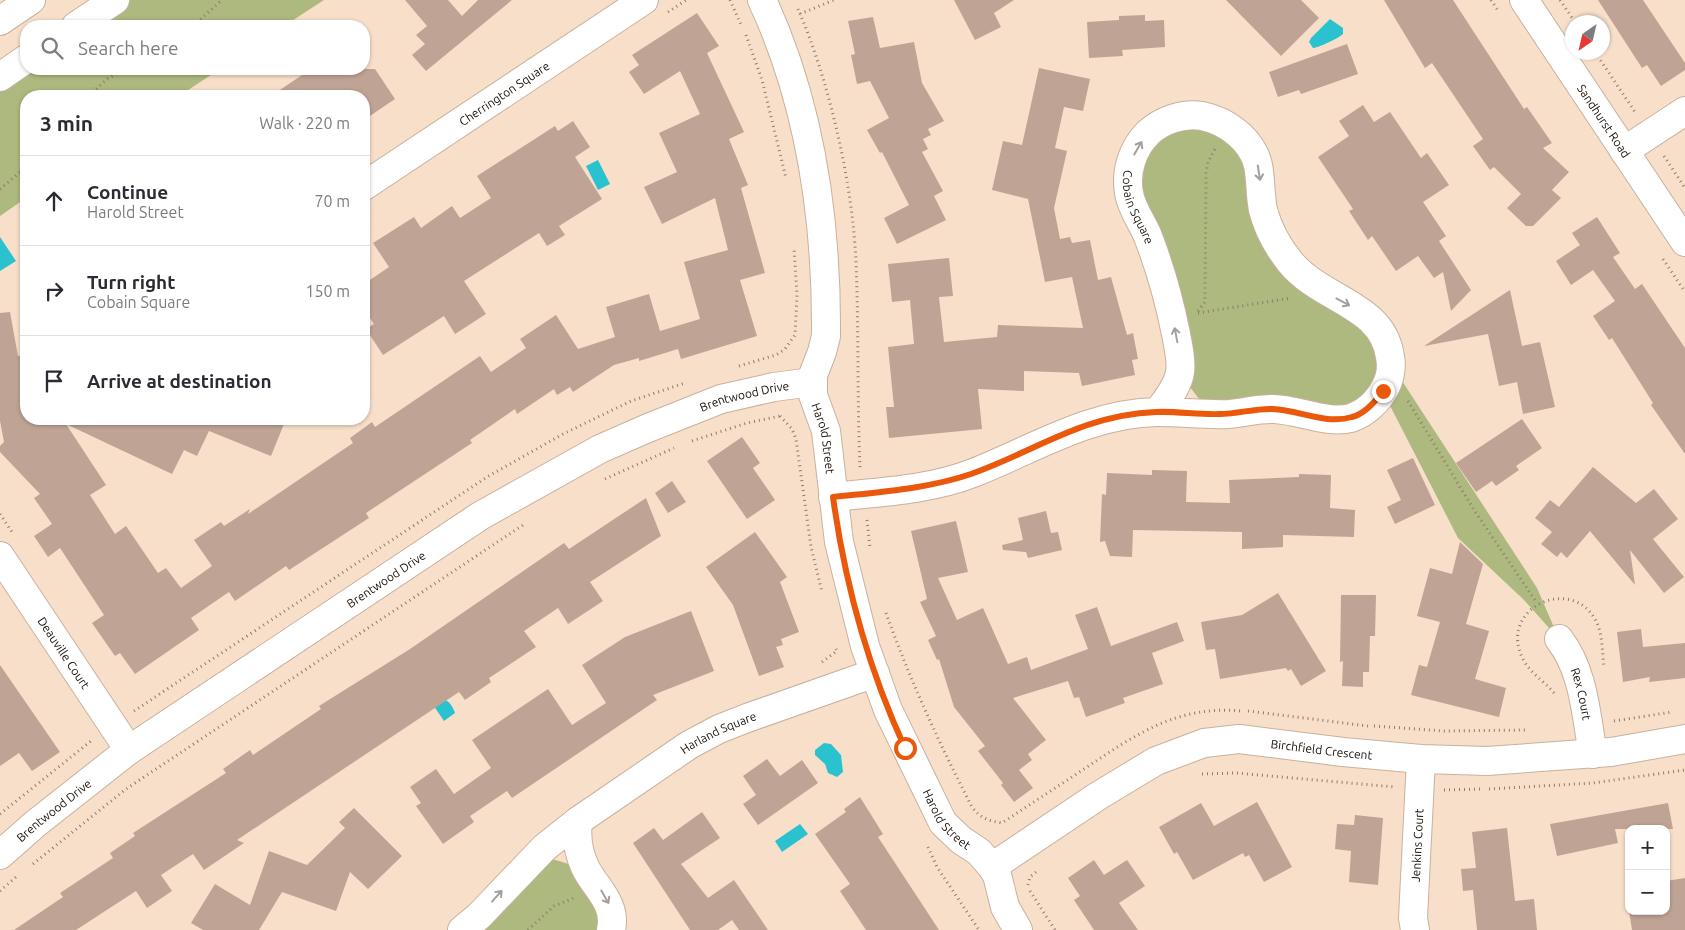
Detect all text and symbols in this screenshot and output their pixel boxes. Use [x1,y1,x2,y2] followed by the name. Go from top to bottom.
[1565,15,1610,60] north arrow
[20,20,370,75] search box
[38,34,66,62] icon: search
[78,37,178,59] text: Search here
[456,58,551,128] street label: Cherrington Square
[1575,82,1633,160] street label: Sandhurst Road
[40,111,93,135] text: 3 min
[259,114,350,132] text: Walk · 220 m
[1133,141,1143,155] one-way arrow
[1254,165,1264,181] one-way arrow
[1121,169,1157,245] street label: Cobain Square
[87,181,168,203] text: Continue
[40,187,68,215] icon: ahead
[314,192,350,210] text: 70 m
[87,203,184,221] text: Harold Street
[87,271,175,293] text: Turn right
[40,277,68,305] icon: right
[305,282,350,300] text: 150 m
[87,293,190,311] text: Cobain Square
[1335,297,1350,307] one-way arrow
[1170,327,1180,343] one-way arrow
[40,367,68,395] icon: arrive
[87,370,272,392] text: Arrive at destination
[698,379,790,413] street label: Brentwood Drive
[1372,380,1395,403] route end
[810,401,837,475] street label: Harold Street
[344,548,428,610] street label: Brentwood Drive
[36,614,93,691] street label: Deauville Court
[1569,666,1594,721] street label: Rex Court
[678,709,758,756] street label: Harland Square
[894,737,917,760] route start
[1270,737,1373,761] street label: Birchfield Crescent
[14,776,93,844] street label: Brentwood Drive
[921,787,974,851] street label: Harold Street
[1408,808,1425,882] street label: Jenkins Court
[1625,825,1670,915] map controls
[1625,825,1670,870] button: +
[1625,870,1670,915] button: −
[491,890,503,903] one-way arrow
[600,890,610,904] one-way arrow

